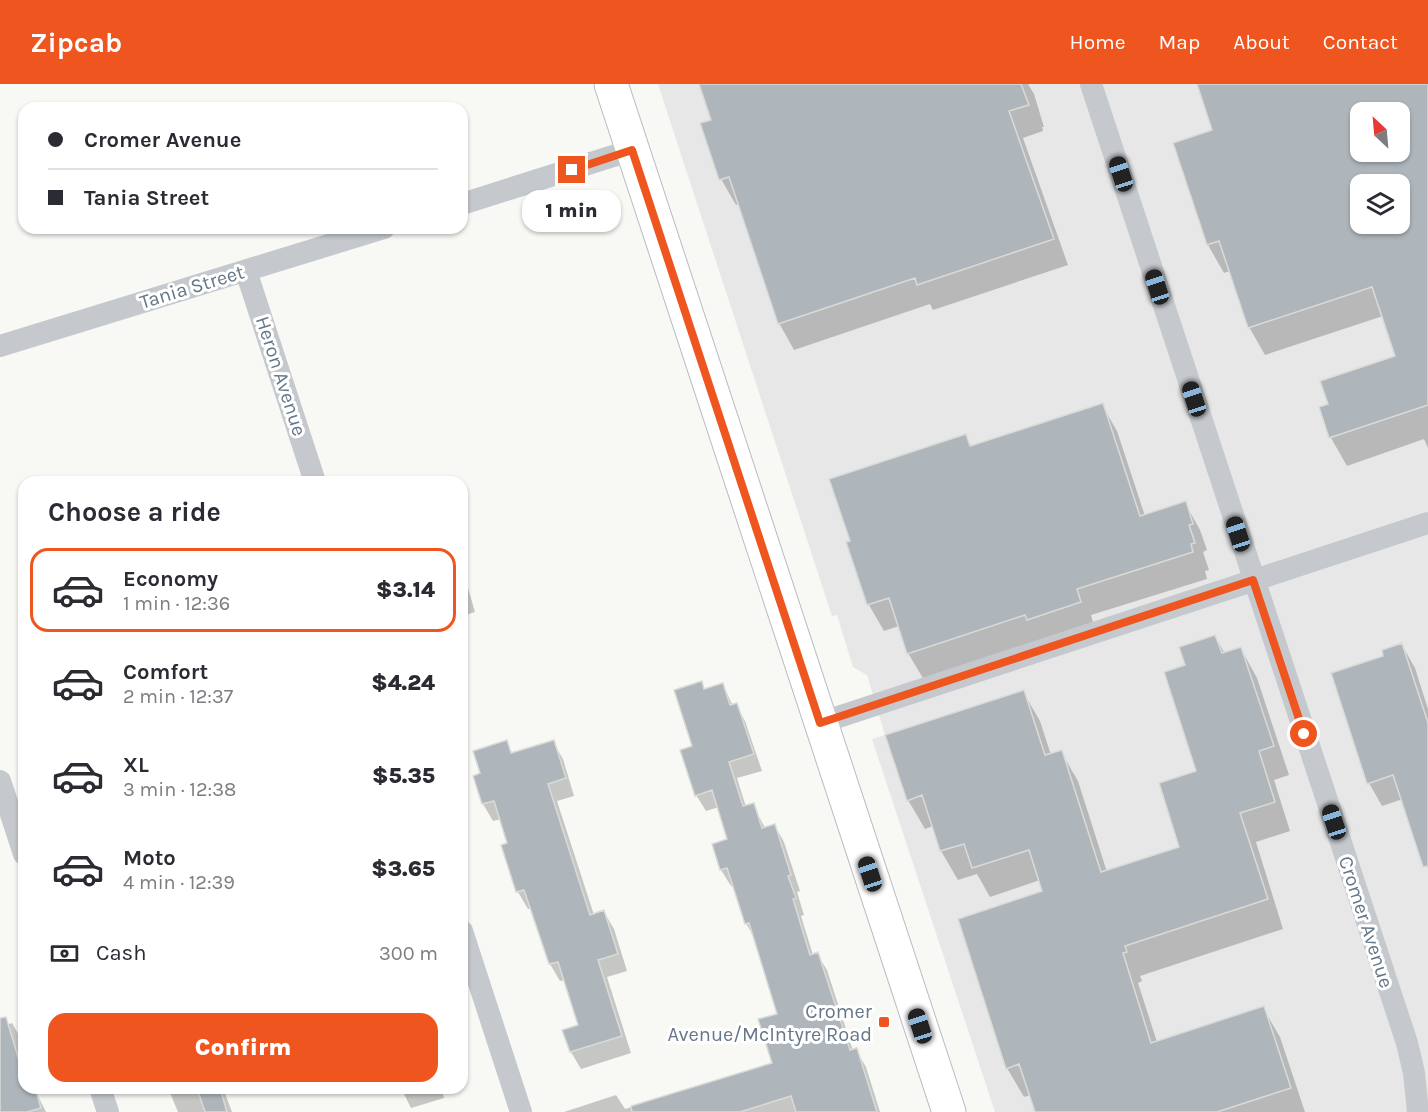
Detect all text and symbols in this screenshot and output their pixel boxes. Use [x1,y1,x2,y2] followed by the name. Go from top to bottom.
[30,26,122,59] text: Zipcab
[1070,30,1126,54] text: Home
[1159,30,1200,54] text: Map
[1233,30,1290,54] text: About
[1323,30,1398,54] text: Contact
[1350,102,1410,162] north arrow
[1350,102,1410,234] map controls
[84,127,241,153] text: Cromer Avenue
[1107,154,1135,194] car
[558,156,585,183] route end
[1350,174,1410,234] button: layers
[84,185,209,211] text: Tania Street
[522,191,622,233] callout: 1 min
[545,199,598,222] text: 1 min
[137,260,247,314] street label: Tania Street
[1143,267,1171,307] car
[251,313,311,439] street label: Heron Avenue
[1180,379,1208,419] car
[48,496,221,528] text: Choose a ride
[1224,514,1252,554] car
[51,563,105,617] icon: car
[123,566,218,592] text: Economy
[376,577,435,603] text: $3.14
[123,592,230,615] text: 1 min · 12:36
[51,656,105,710] icon: car
[123,659,208,685] text: Comfort
[371,670,435,696] text: $4.24
[123,685,233,708] text: 2 min · 12:37
[1290,720,1317,747] route start
[51,749,105,803] icon: car
[123,752,149,778] text: XL
[372,763,435,789] text: $5.35
[123,778,236,801] text: 3 min · 12:38
[1320,802,1348,842] car
[51,842,105,896] icon: car
[123,845,176,871] text: Moto
[1334,853,1398,991] street label: Cromer Avenue
[856,854,884,894] car
[371,856,435,882] text: $3.65
[123,871,235,894] text: 4 min · 12:39
[48,937,81,970] icon: cash
[96,940,146,966] text: Cash
[379,942,438,965] text: 300 m
[668,1000,873,1046] place label: Cromer Avenue/McIntyre Road
[906,1006,934,1046] car
[48,1013,438,1082] button: Confirm
[877,1015,891,1029] marker: Cromer Avenue/McIntyre Road

